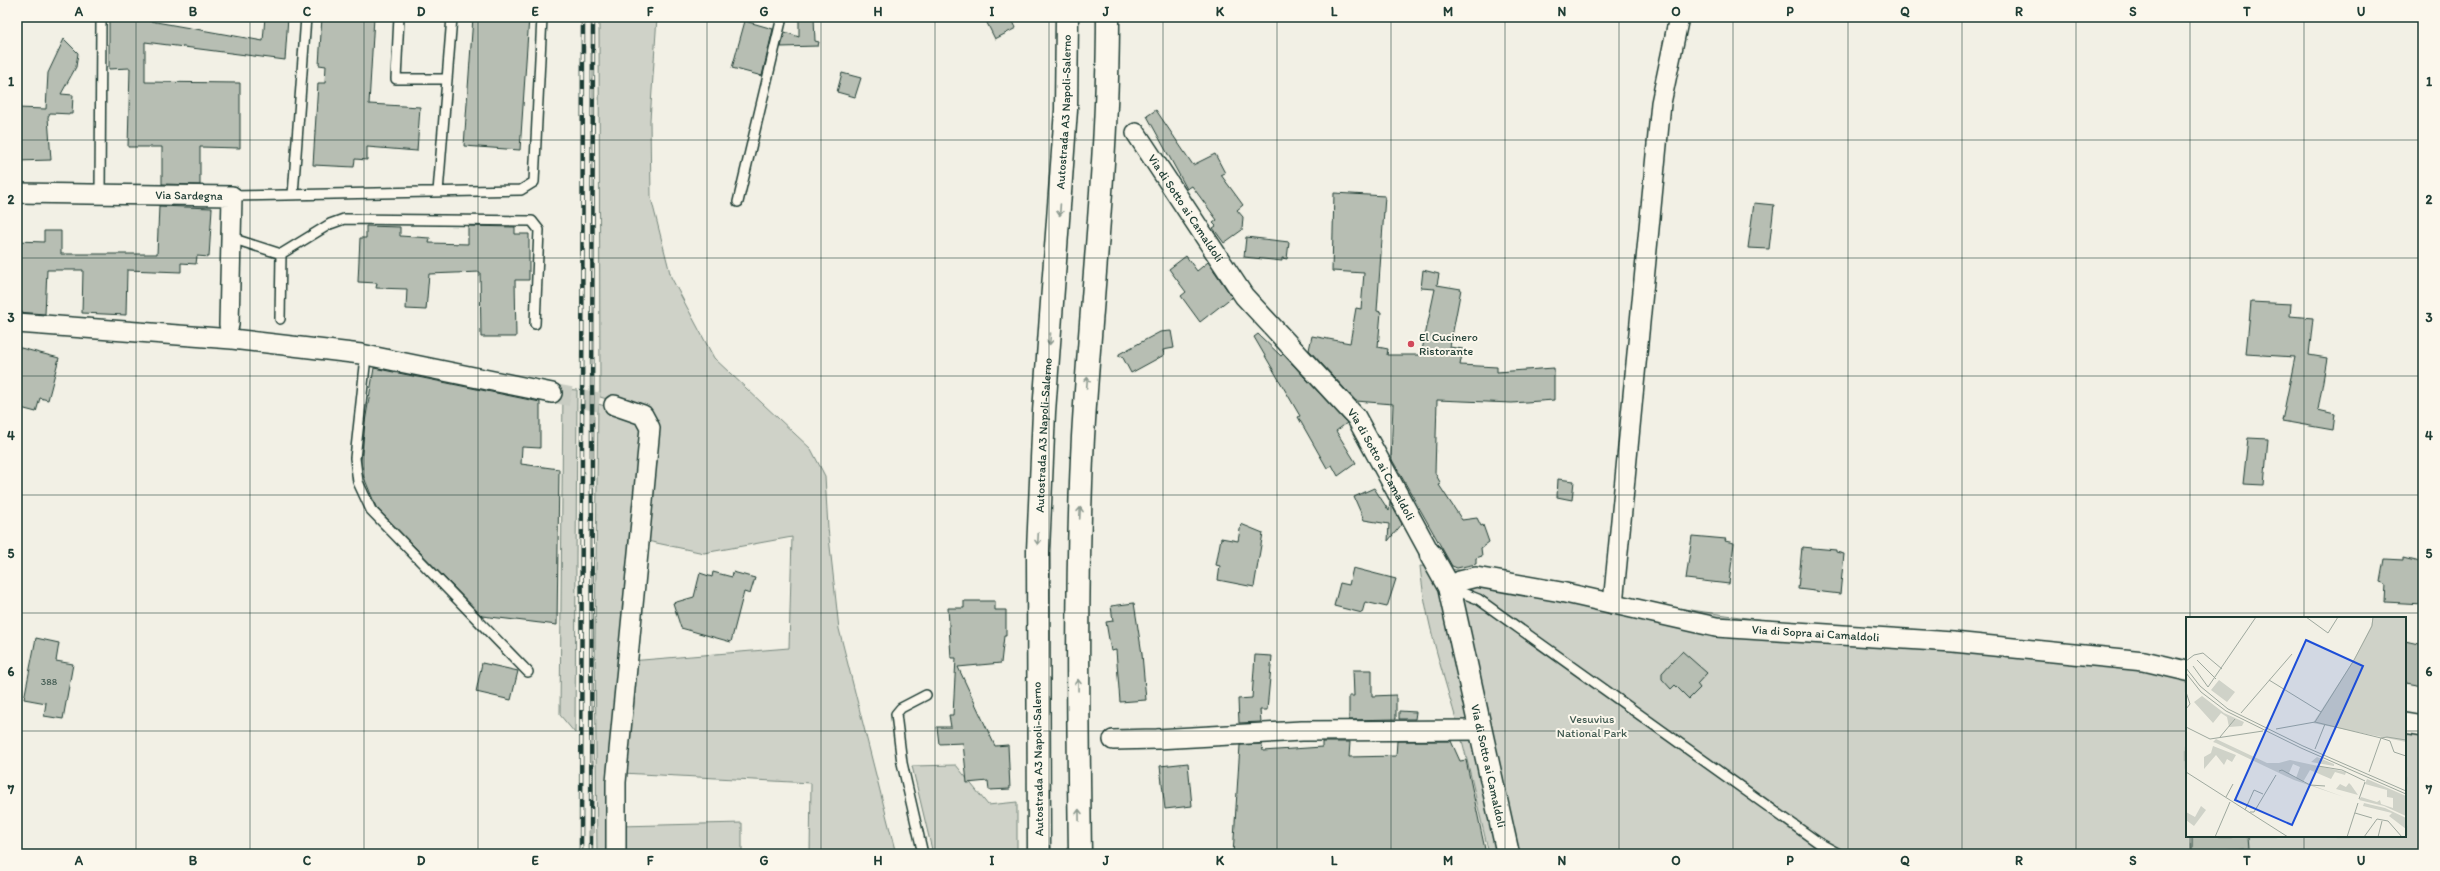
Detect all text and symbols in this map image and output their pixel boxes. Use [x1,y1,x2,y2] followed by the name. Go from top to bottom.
[74,4,84,19] text: A
[189,4,198,19] text: B
[303,4,312,19] text: C
[417,4,426,19] text: D
[531,4,539,19] text: E
[647,4,654,19] text: F
[760,4,769,19] text: G
[874,4,883,19] text: H
[990,4,995,19] text: I
[1102,4,1110,19] text: J
[1216,4,1225,19] text: K
[1331,4,1338,19] text: L
[1443,4,1453,19] text: M
[1558,4,1567,19] text: N
[1671,4,1681,19] text: O
[1786,4,1794,19] text: P
[1900,4,1910,19] text: Q
[2015,4,2023,19] text: R
[2129,4,2137,19] text: S
[2242,4,2251,19] text: T
[2357,4,2366,19] text: U
[1053,34,1074,190] street label: Autostrada A3 Napoli-Salerno
[8,74,14,89] text: 1
[2426,74,2432,89] text: 1
[1145,152,1226,264] street label: Via di Sotto ai Camaldoli
[155,188,223,203] street label: Via Sardegna
[8,192,15,207] text: 2
[2426,192,2433,207] text: 2
[1056,203,1063,216] one-way arrow
[7,310,15,325] text: 3
[2425,310,2433,325] text: 3
[1419,330,1478,358] place label: El Cucinero Ristorante
[1046,332,1053,345] one-way arrow
[1406,339,1416,349] marker: El Cucinero Ristorante
[1033,357,1055,513] street label: Autostrada A3 Napoli-Salerno
[1084,377,1091,390] one-way arrow
[1344,405,1418,523] street label: Via di Sotto ai Camaldoli
[7,428,15,443] text: 4
[2425,428,2433,443] text: 4
[1076,507,1084,520] one-way arrow
[1034,532,1042,545] one-way arrow
[8,546,15,561] text: 5
[2426,546,2433,561] text: 5
[2186,617,2406,837] inset map
[1751,622,1880,644] street label: Via di Sopra ai Camaldoli
[8,664,15,679] text: 6
[2426,664,2433,679] text: 6
[41,675,58,688] house number: 388
[1074,679,1082,692] one-way arrow
[1030,681,1046,837] street label: Autostrada A3 Napoli-Salerno
[1468,703,1509,829] street label: Via di Sotto ai Camaldoli
[1557,712,1627,740] park label: Vesuvius National Park
[7,782,15,797] text: 7
[2425,782,2433,797] text: 7
[1075,809,1083,822] one-way arrow
[74,853,84,868] text: A
[189,853,198,868] text: B
[303,853,312,868] text: C
[417,853,426,868] text: D
[531,853,539,868] text: E
[647,853,654,868] text: F
[760,853,769,868] text: G
[874,853,883,868] text: H
[990,853,995,868] text: I
[1102,853,1110,868] text: J
[1216,853,1225,868] text: K
[1331,853,1338,868] text: L
[1443,853,1453,868] text: M
[1558,853,1567,868] text: N
[1671,853,1681,868] text: O
[1786,853,1794,868] text: P
[1900,853,1910,868] text: Q
[2015,853,2023,868] text: R
[2129,853,2137,868] text: S
[2242,853,2251,868] text: T
[2357,853,2366,868] text: U

